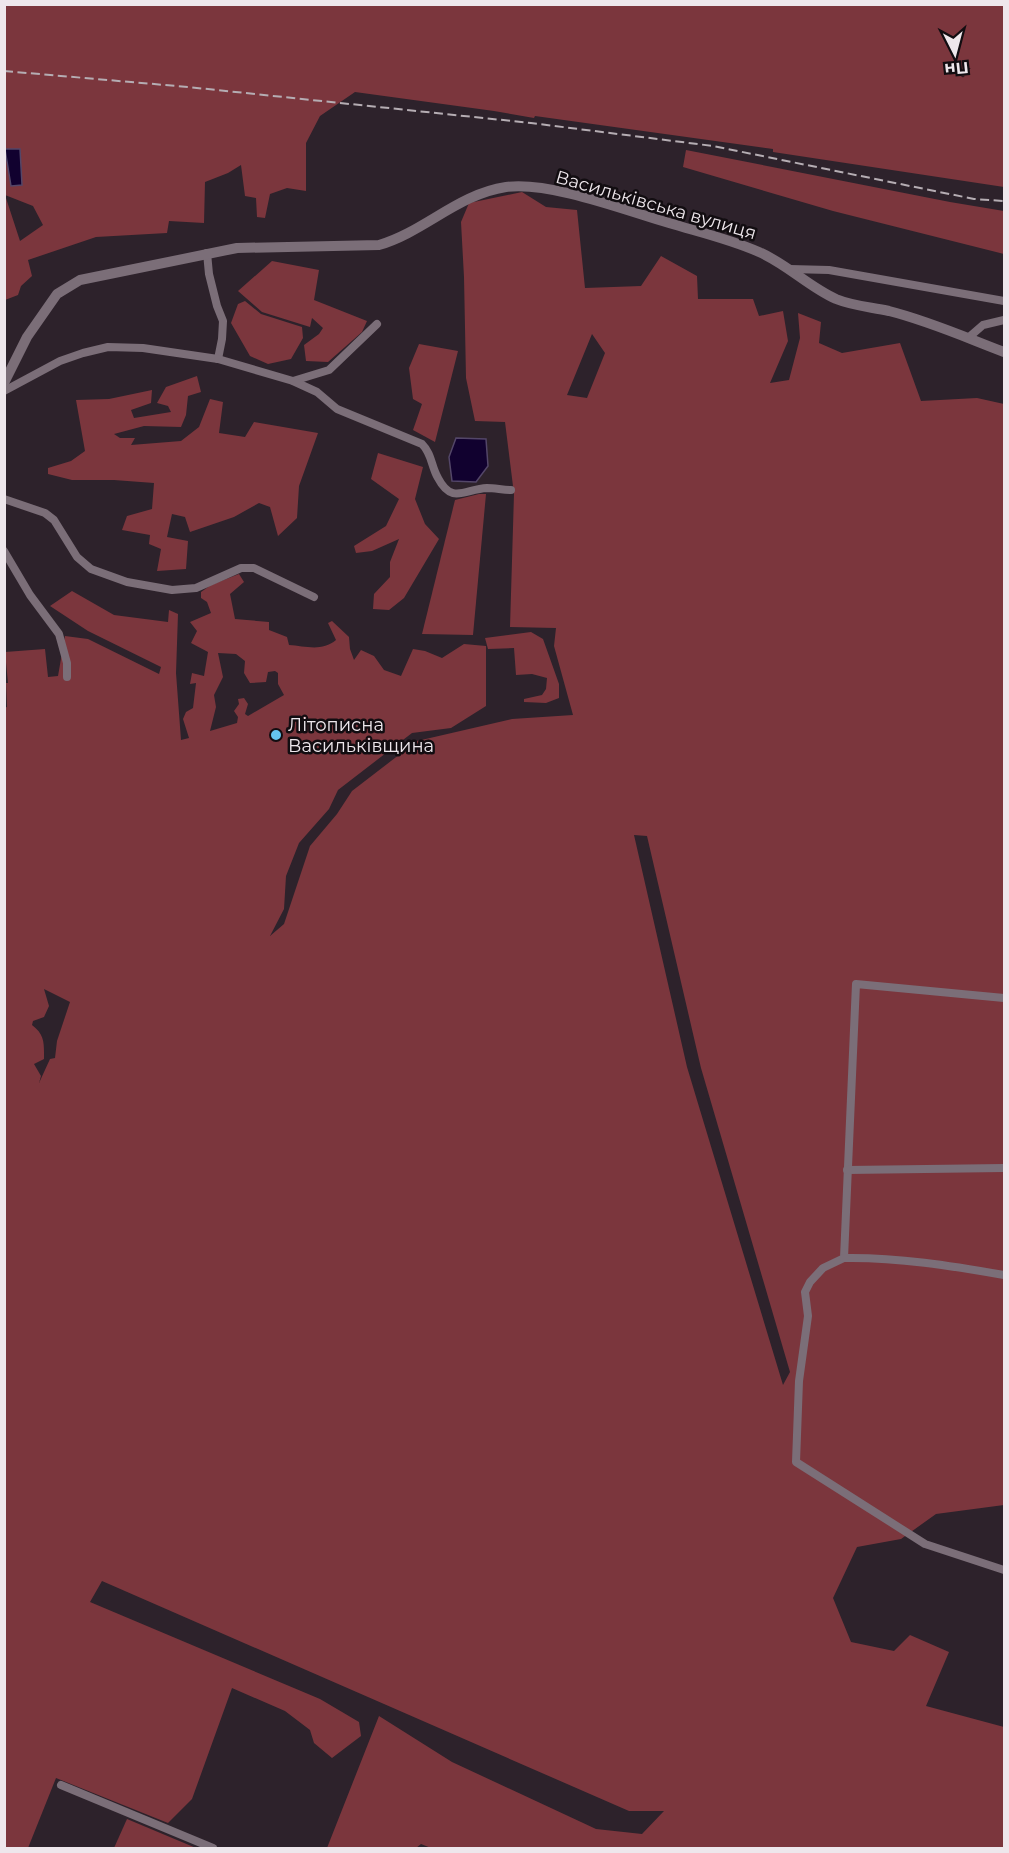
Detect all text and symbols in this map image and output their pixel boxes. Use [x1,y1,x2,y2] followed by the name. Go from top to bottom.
[925,24,985,84] north arrow
[944,58,969,79] text: Пн
[553,166,759,244] street label: Васильківська вулиця
[288,714,434,757] place label: Літописна Васильківщина
[269,728,283,742] marker: Літописна Васильківщина

